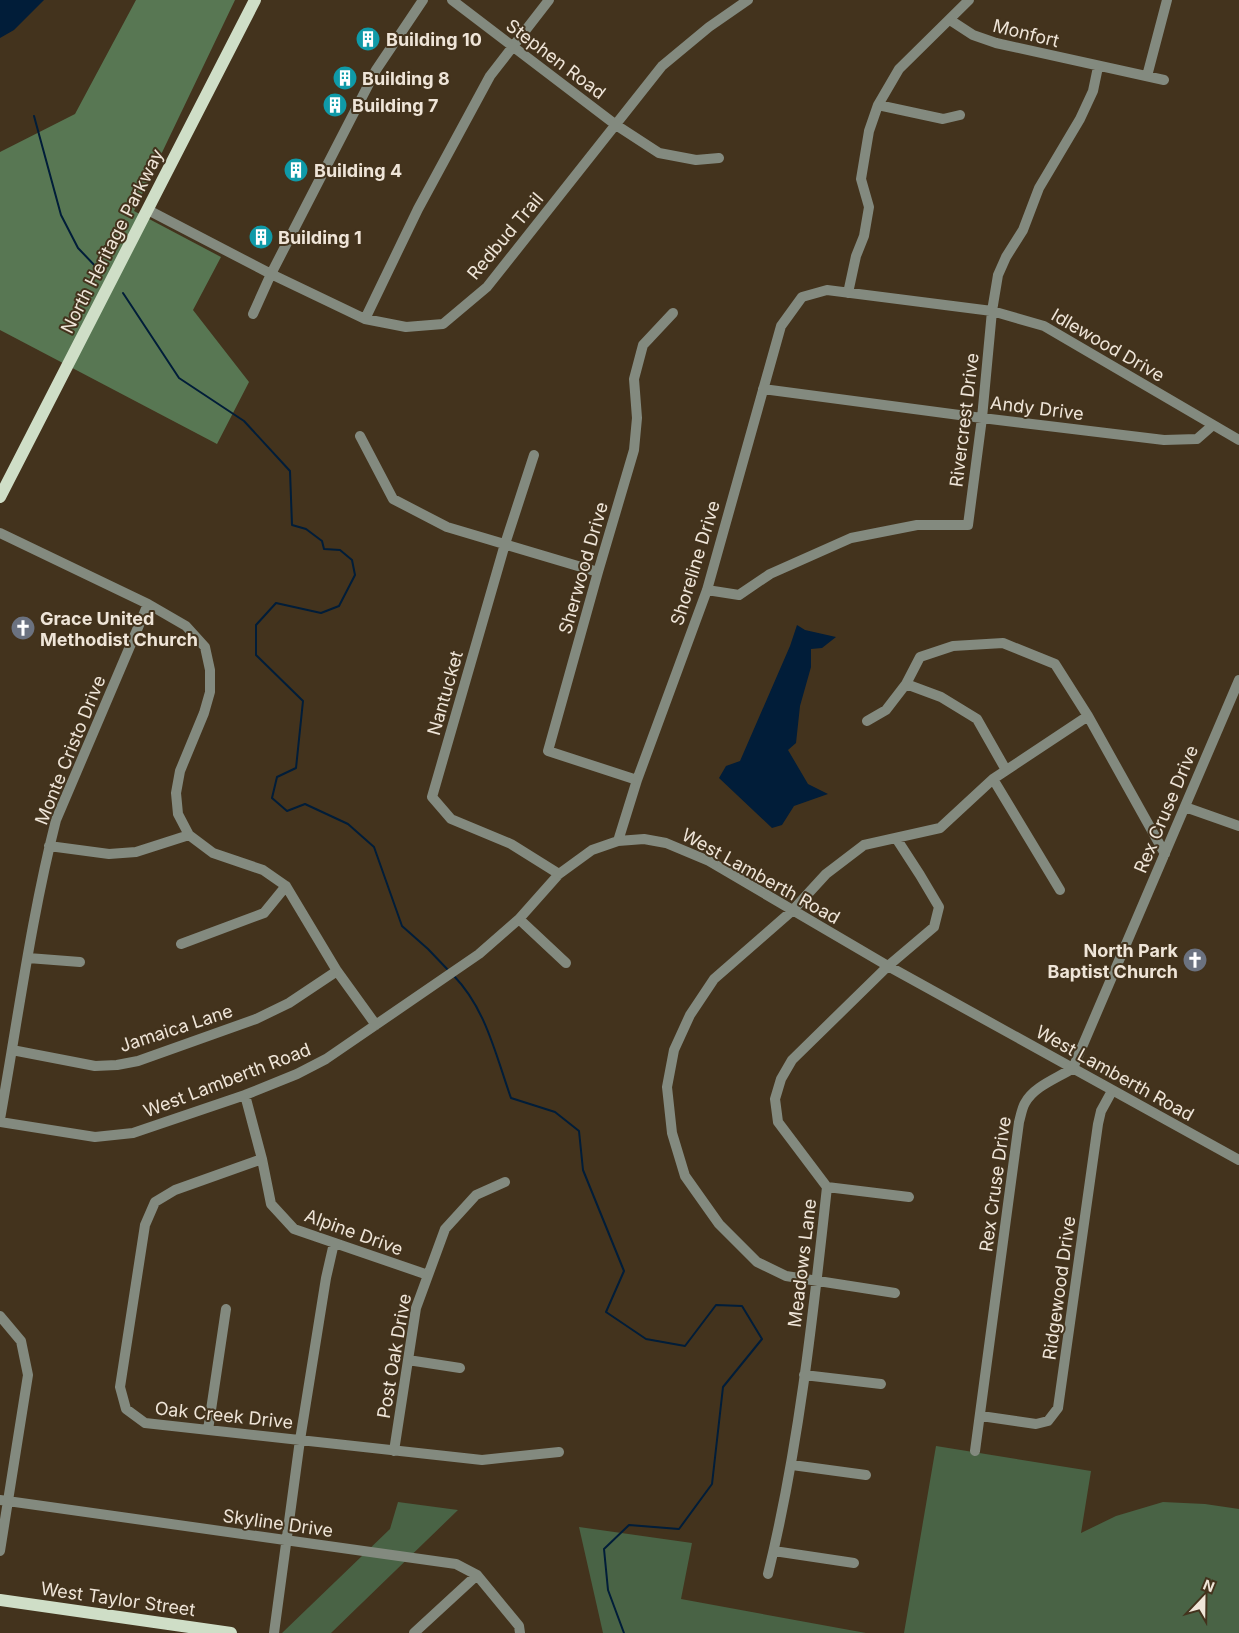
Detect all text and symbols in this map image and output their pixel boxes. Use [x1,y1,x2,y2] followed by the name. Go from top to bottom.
[502,15,610,103] street label: Stephen Road
[991,15,1061,51] street label: Monfort
[355,26,381,52] building icon: Building 10
[386,29,482,50] place label: Building 10
[332,65,358,91] building icon: Building 8
[362,68,450,89] place label: Building 8
[322,92,348,118] building icon: Building 7
[352,95,438,116] place label: Building 7
[56,145,168,337] street label: North Heritage Parkway
[283,157,309,183] building icon: Building 4
[314,160,402,181] place label: Building 4
[463,188,547,284] street label: Redbud Trail
[248,224,274,250] building icon: Building 1
[278,227,362,248] place label: Building 1
[1048,304,1168,386] street label: Idlewood Drive
[945,352,983,488] street label: Rivercrest Drive
[989,392,1085,424] street label: Andy Drive
[666,498,724,628] street label: Shoreline Drive
[554,500,612,636] street label: Sherwood Drive
[40,608,198,650] place label: Grace United Methodist Church
[10,615,36,641] church icon: Grace United Methodist Church
[423,648,467,738] street label: Nantucket
[30,672,110,828] street label: Monte Cristo Drive
[1130,742,1202,876] street label: Rex Cruse Drive
[678,824,844,928] street label: West Lamberth Road
[1047,940,1179,982] place label: North Park Baptist Church
[1182,947,1208,973] church icon: North Park Baptist Church
[117,1000,235,1056] street label: Jamaica Lane
[1032,1021,1198,1125] street label: West Lamberth Road
[140,1038,314,1122] street label: West Lamberth Road
[975,1115,1015,1253] street label: Rex Cruse Drive
[784,1198,820,1328] street label: Meadows Lane
[302,1205,406,1259] street label: Alpine Drive
[1039,1215,1079,1361] street label: Ridgewood Drive
[373,1292,415,1420] street label: Post Oak Drive
[154,1397,294,1433] street label: Oak Creek Drive
[221,1505,335,1541] street label: Skyline Drive
[1179,1573,1229,1623] north arrow
[1201,1576,1217,1595] text: N
[39,1578,197,1620] street label: West Taylor Street

